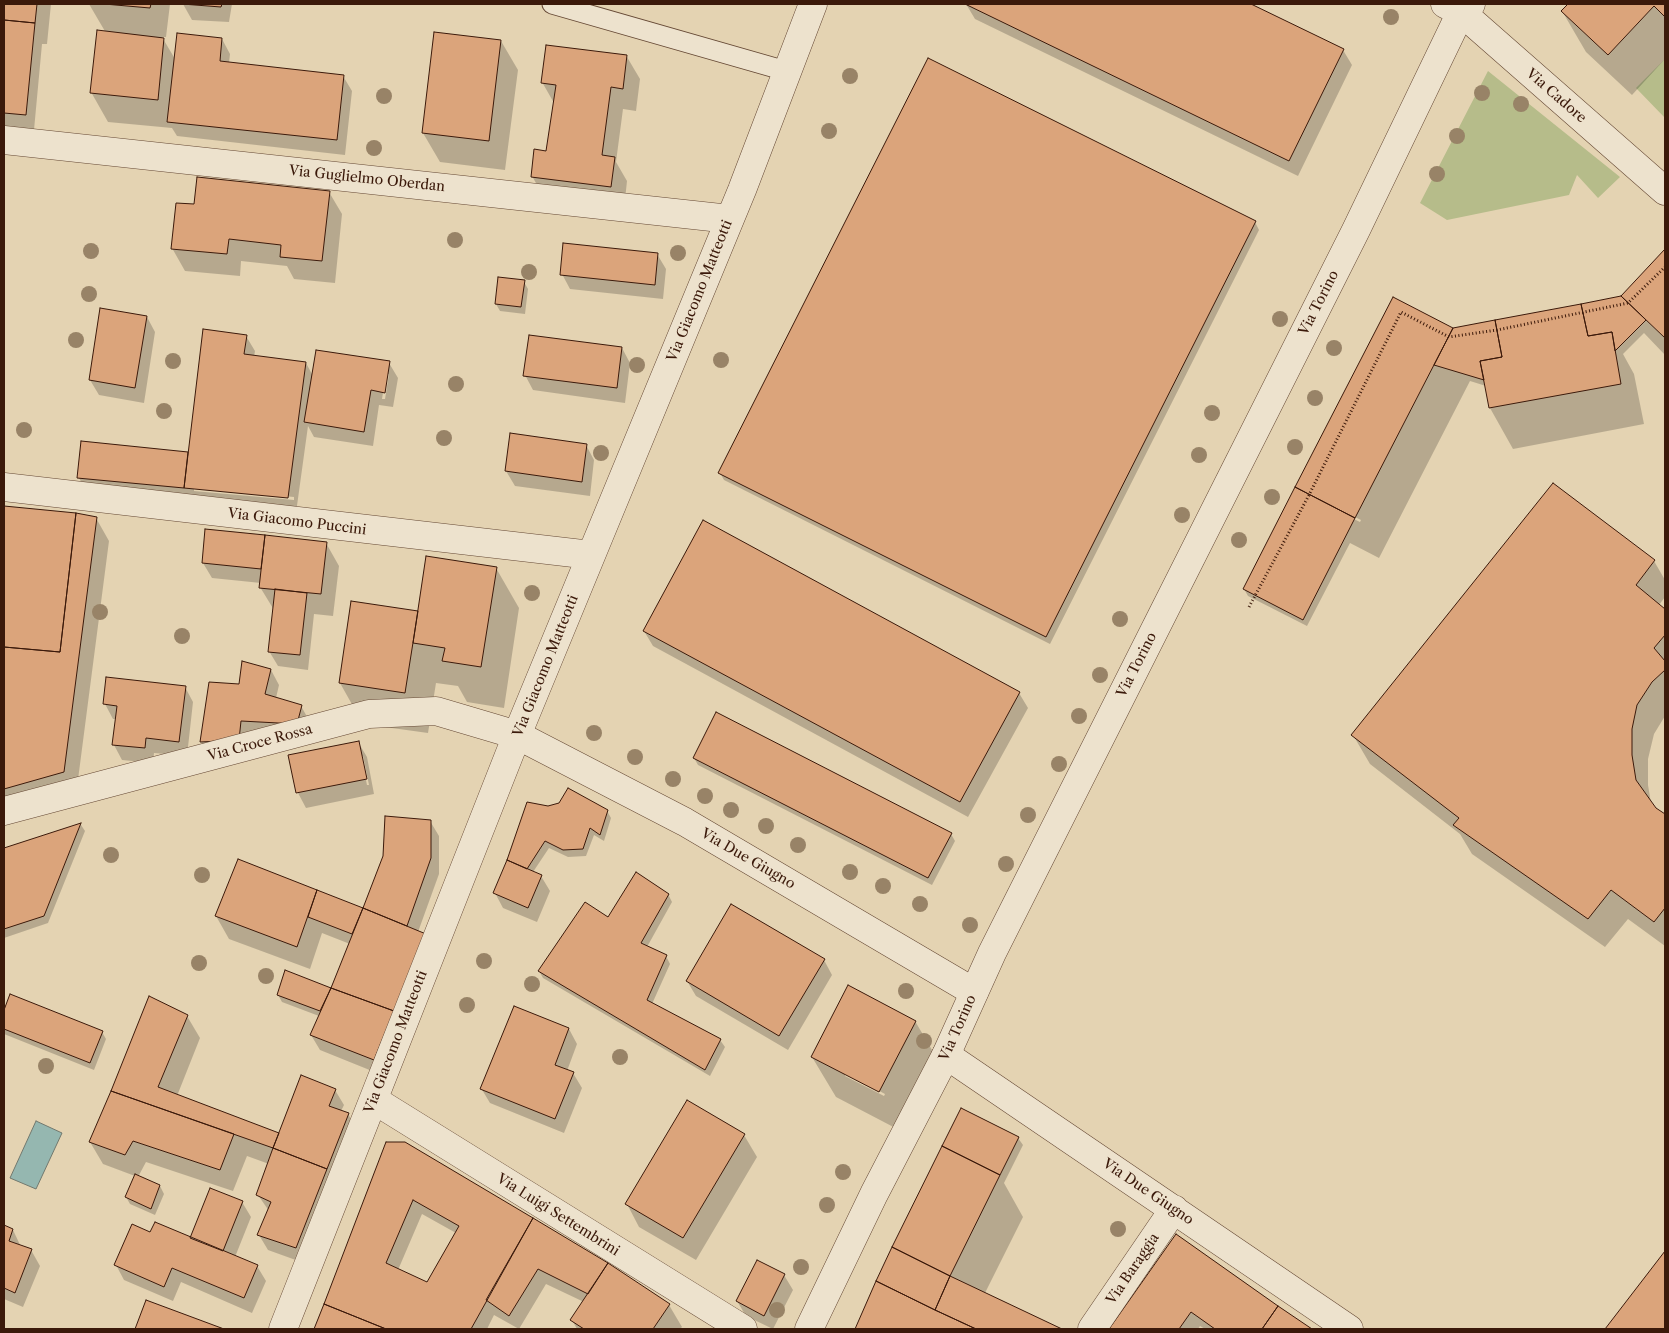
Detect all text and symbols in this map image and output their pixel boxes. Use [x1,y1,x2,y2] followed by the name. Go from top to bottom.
[1522,65,1590,127] street label: Via Cadore
[288,162,446,196] street label: Via Guglielmo Oberdan
[664,218,736,364] street label: Via Giacomo Matteotti
[1295,268,1343,338] street label: Via Torino
[227,505,367,539] street label: Via Giacomo Puccini
[510,593,582,739] street label: Via Giacomo Matteotti
[1113,630,1161,700] street label: Via Torino
[206,721,314,765] street label: Via Croce Rossa
[698,825,798,893] street label: Via Due Giugno
[361,968,431,1116] street label: Via Giacomo Matteotti
[936,992,980,1064] street label: Via Torino
[1099,1155,1197,1229] street label: Via Due Giugno
[494,1170,622,1260] street label: Via Luigi Settembrini
[1103,1230,1163,1308] street label: Via Baraggia

